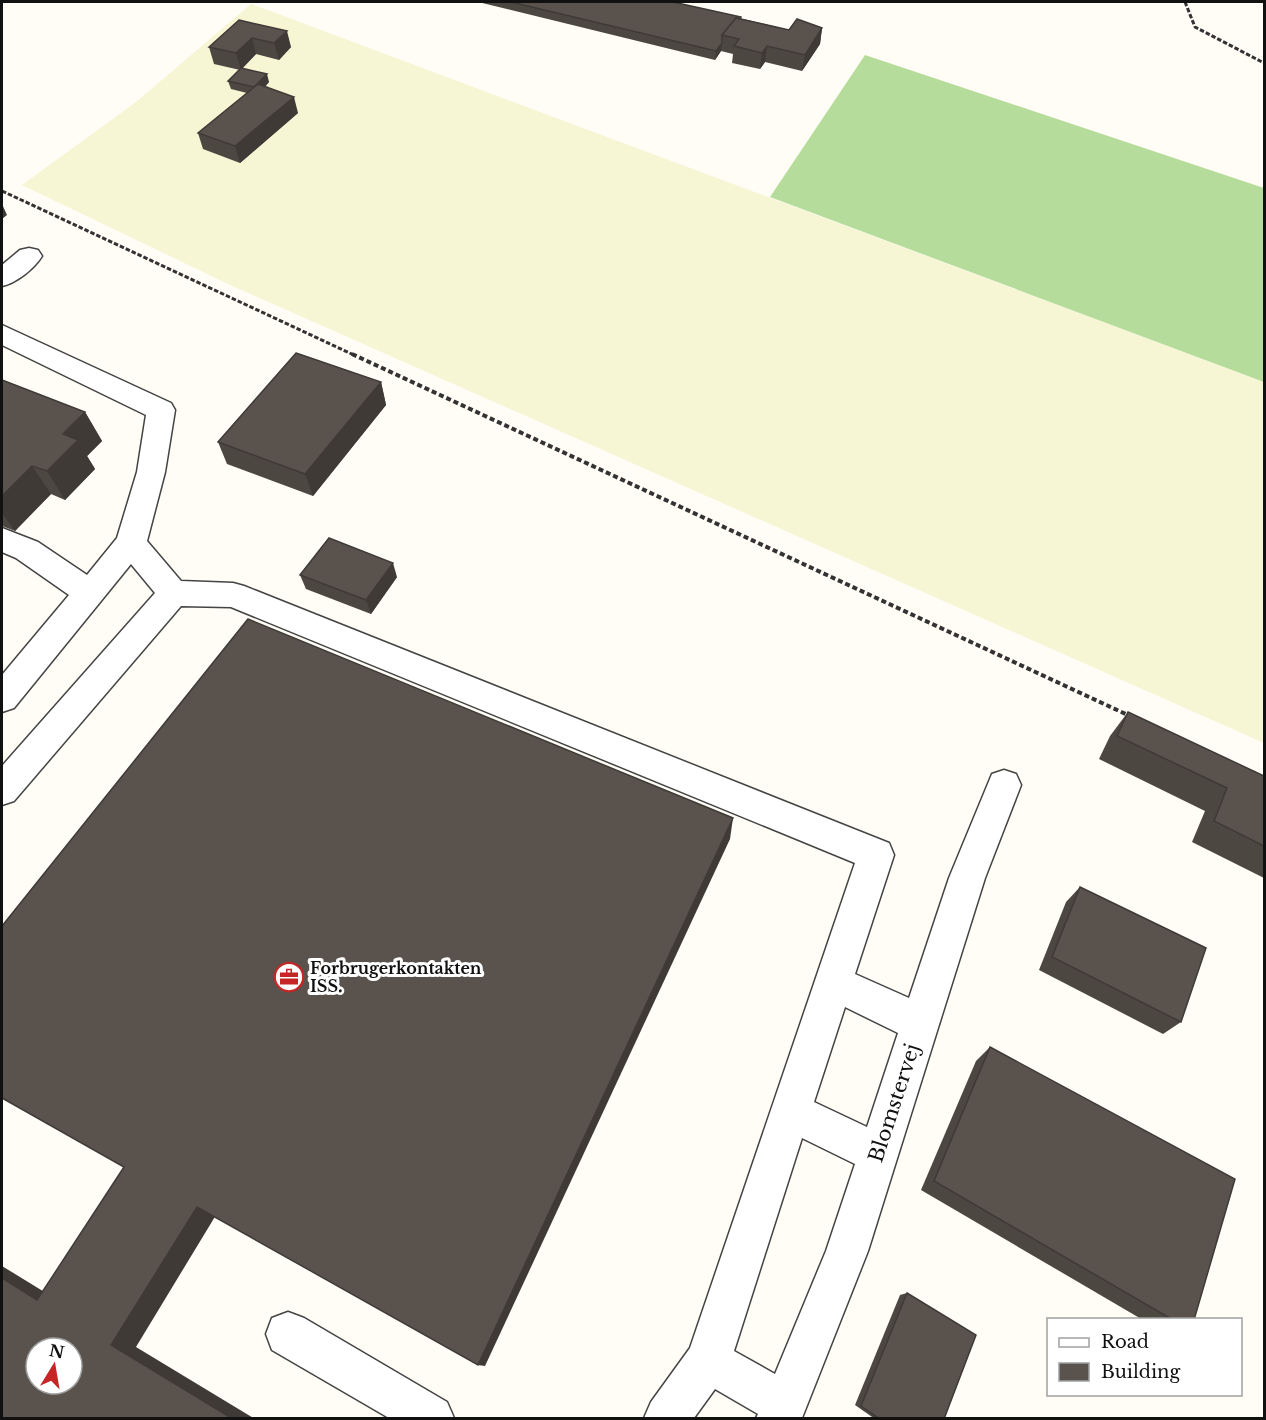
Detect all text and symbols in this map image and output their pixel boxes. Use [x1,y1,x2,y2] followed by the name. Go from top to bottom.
[310,958,482,996] place label: Forbrugerkontakten ISS.
[273,961,305,993] office icon: Forbrugerkontakten ISS.
[864,1041,924,1165] street label: Blomstervej
[1047,1318,1242,1396] legend
[1101,1331,1149,1353] text: Road
[24,1336,84,1396] north arrow
[48,1340,66,1363] text: N
[1101,1361,1180,1383] text: Building

